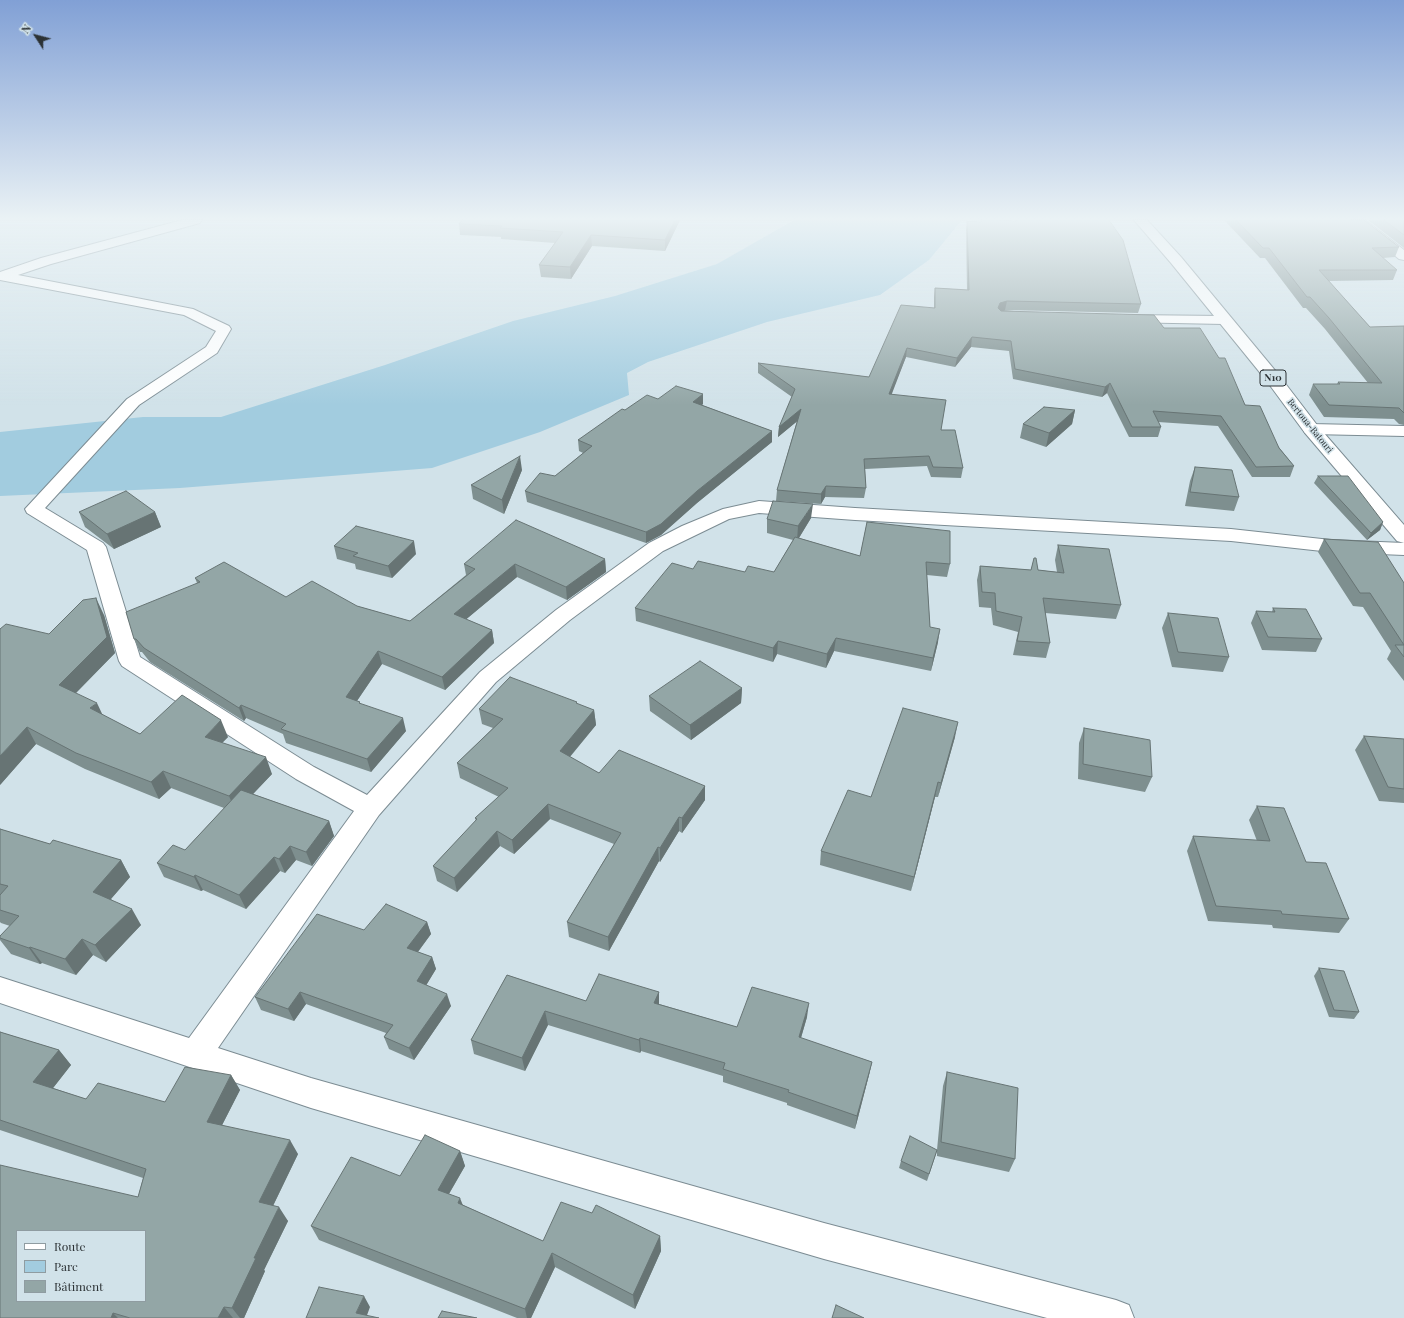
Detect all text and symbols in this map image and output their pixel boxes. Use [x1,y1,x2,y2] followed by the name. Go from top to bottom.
[16,16,56,56] north arrow
[17,21,34,36] text: N
[1260,370,1286,386] road number: N10
[1285,397,1335,455] street label: Bertoua-Batouri
[16,1230,146,1302] legend
[54,1238,86,1254] text: Route
[54,1258,78,1274] text: Parc
[54,1278,103,1294] text: Bâtiment

